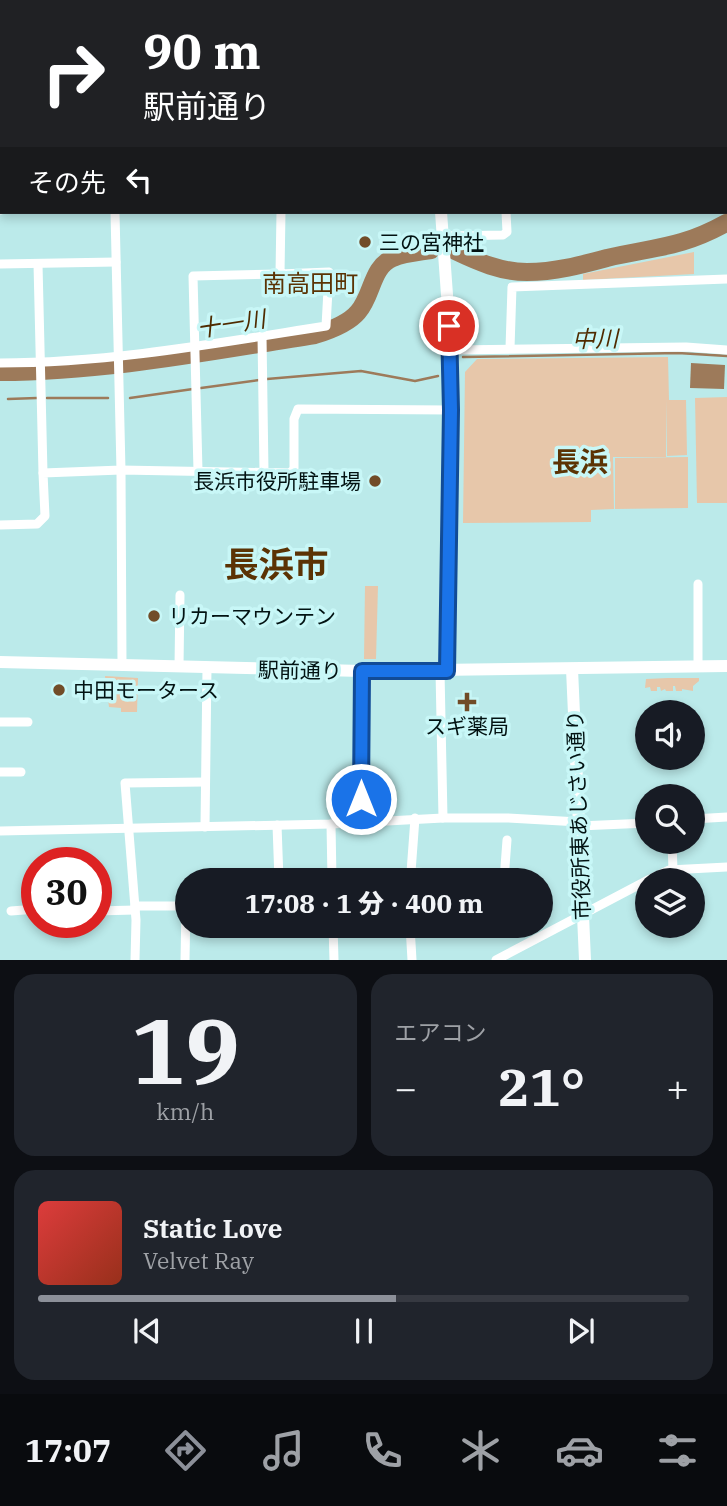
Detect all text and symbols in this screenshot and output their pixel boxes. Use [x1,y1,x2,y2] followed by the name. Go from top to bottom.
[143,19,261,82] text: 90 m
[28,28,119,119] icon: right
[143,85,271,127] text: 駅前通り
[120,161,158,199] icon: left
[28,165,106,199] text: その先
[379,228,484,256] place label: 三の宮神社
[357,234,373,250] marker: 三の宮神社
[262,267,358,299] district label: 南高田町
[419,296,479,356] pin
[195,302,270,343] water label: 十一川
[430,307,468,345] icon: arrive
[572,323,621,353] water label: 中川
[552,443,608,480] district label: 長浜
[193,467,361,495] place label: 長浜市役所駐車場
[367,473,383,489] marker: 長浜市役所駐車場
[223,541,329,587] district label: 長浜市
[168,602,336,630] place label: リカーマウンテン
[146,608,162,624] marker: リカーマウンテン
[258,655,342,685] street label: 駅前通り
[73,676,219,704] place label: 中田モータース
[51,682,67,698] marker: 中田モータース
[459,694,475,710] marker: スギ薬局
[635,700,705,938] map controls
[635,700,705,770] button: sound
[560,710,596,920] street label: 市役所東あじさい通り
[425,712,509,740] place label: スギ薬局
[324,762,398,836] position arrow
[635,784,705,854] button: search
[21,847,112,938] speed limit sign: 30
[635,868,705,938] button: layers
[245,886,483,920] text: 17:08 · 1 分 · 400 m
[131,991,240,1109] text: 19
[395,1017,487,1047] text: エアコン
[498,1053,585,1120] text: 21°
[395,1063,417,1112] text: −
[666,1063,689,1112] text: +
[156,1096,214,1126] text: km/h
[143,1211,282,1245] text: Static Love
[143,1245,254,1275] text: Velvet Ray
[128,1312,166,1350] icon: previous
[345,1312,383,1350] icon: pause
[562,1312,600,1350] icon: next
[161,1426,210,1475] icon: directions
[259,1426,308,1475] icon: music
[358,1426,407,1475] icon: phone
[456,1426,505,1475] icon: climate
[555,1426,604,1475] icon: car
[653,1426,702,1475] icon: filters
[25,1429,111,1471] text: 17:07

